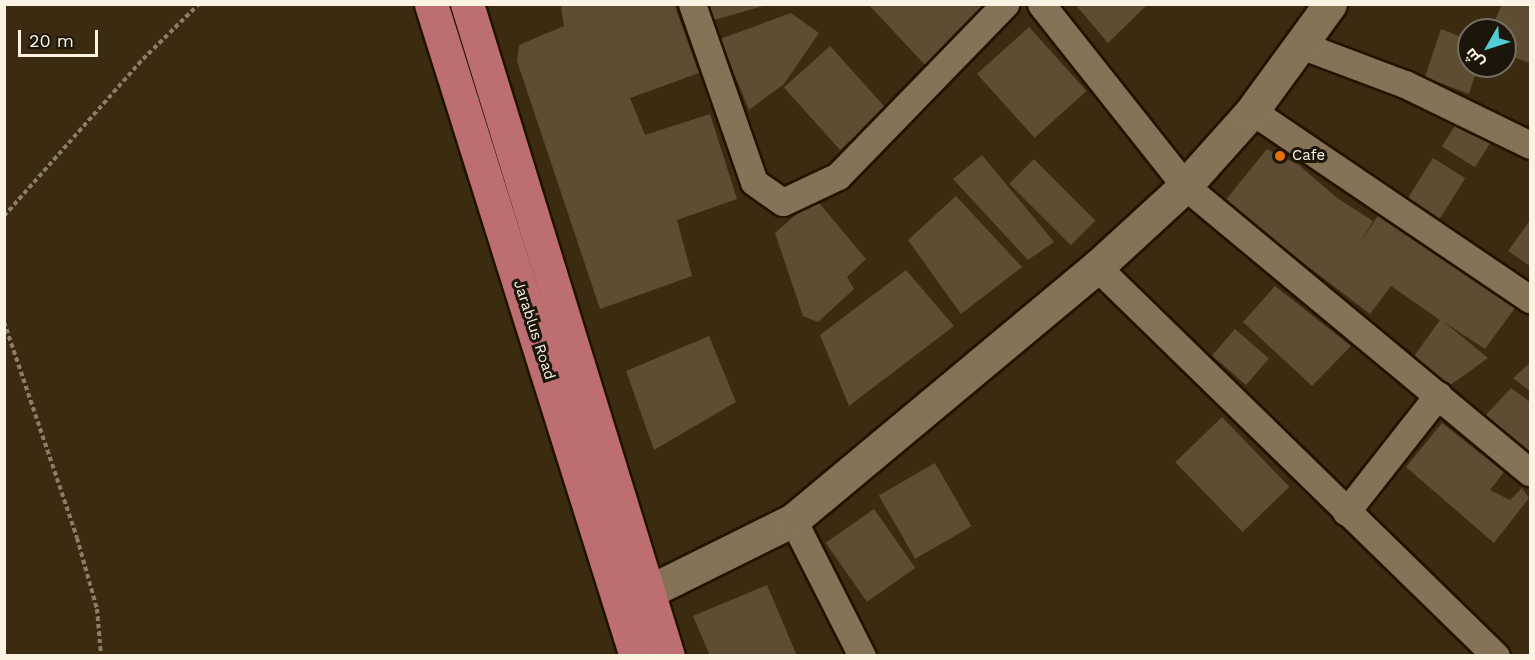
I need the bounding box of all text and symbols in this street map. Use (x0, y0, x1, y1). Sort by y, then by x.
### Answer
scale bar (21, 18, 100, 56)
north arrow (1457, 18, 1517, 78)
text: 20 m (29, 30, 74, 51)
text: ش (1460, 44, 1488, 72)
place label: Cafe (1292, 147, 1325, 165)
marker: Cafe (1273, 149, 1287, 163)
street label: Jarablus Road (509, 278, 559, 382)

